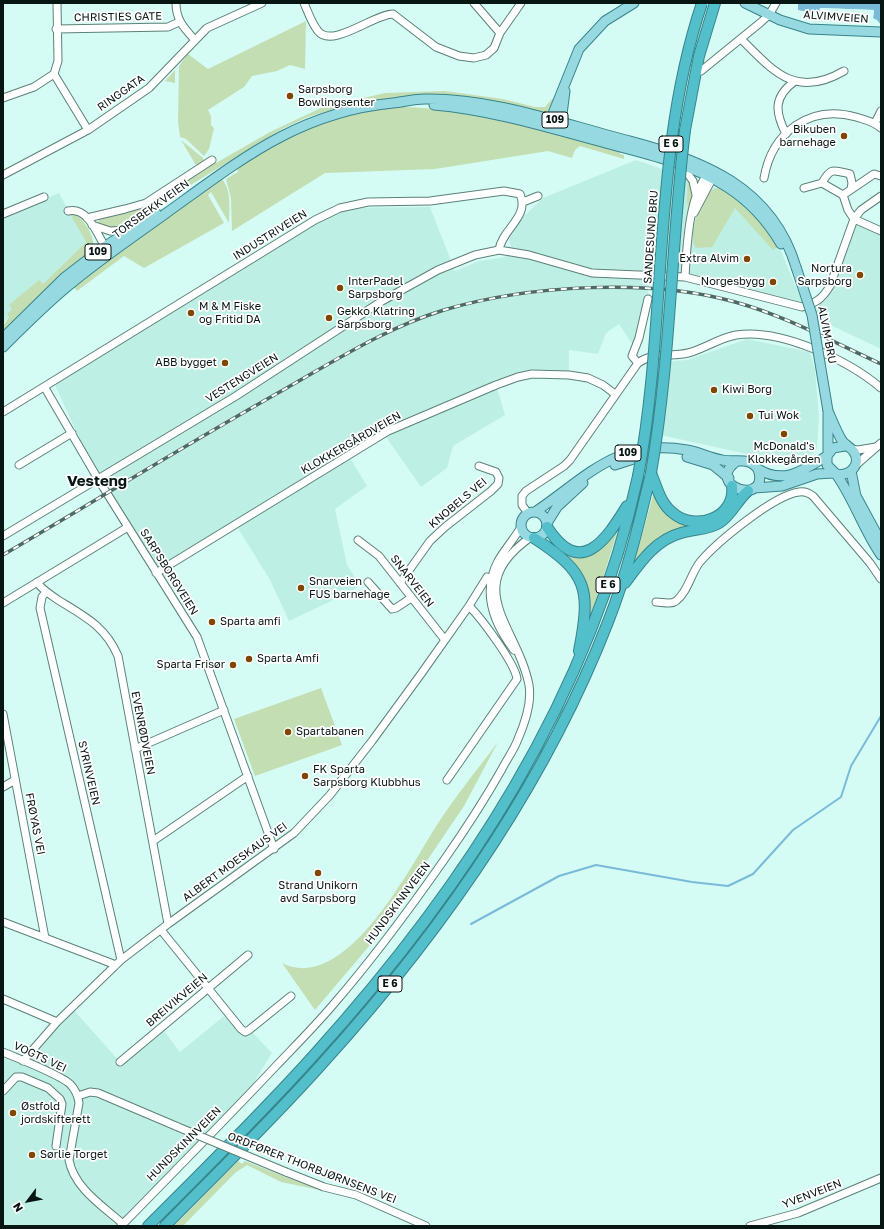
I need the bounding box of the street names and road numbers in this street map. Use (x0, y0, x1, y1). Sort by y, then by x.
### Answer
street label: ALVIMVEIEN (803, 8, 869, 26)
street label: CHRISTIES GATE (74, 10, 162, 24)
street label: RINGGATA (95, 72, 147, 114)
road number: 109 (542, 112, 568, 128)
road number: E 6 (659, 136, 683, 152)
street label: TORSBEKKVEIEN (110, 177, 192, 241)
street label: SANDESUND BRU (641, 190, 661, 284)
street label: INDUSTRIVEIEN (231, 207, 309, 263)
road number: 109 (85, 244, 111, 260)
street label: ALVIM BRU (815, 305, 839, 365)
street label: VESTENGVEIEN (203, 350, 281, 406)
street label: KLOKKERGÅRDVEIEN (299, 409, 403, 477)
road number: 109 (615, 445, 641, 461)
street label: KNOBELS VEI (426, 475, 490, 531)
street label: SARPSBORGVEIEN (137, 526, 201, 618)
street label: SNARVEIEN (388, 552, 436, 610)
road number: E 6 (596, 577, 620, 593)
street label: EVENRØDVEIEN (128, 690, 158, 776)
street label: SYRINVEIEN (75, 739, 103, 807)
street label: FRØYAS VEI (23, 792, 47, 856)
street label: ALBERT MOESKAUS VEI (180, 820, 290, 904)
street label: HUNDSKINNVEIEN (363, 859, 433, 947)
street label: BREIVIKVEIEN (144, 970, 210, 1030)
road number: E 6 (378, 976, 402, 992)
street label: VOGTS VEI (11, 1039, 69, 1075)
street label: HUNDSKINNVEIEN (144, 1104, 224, 1184)
street label: ORDFØRER THORBJØRNSENS VEI (226, 1130, 398, 1206)
street label: YVENVEIEN (781, 1177, 843, 1211)

